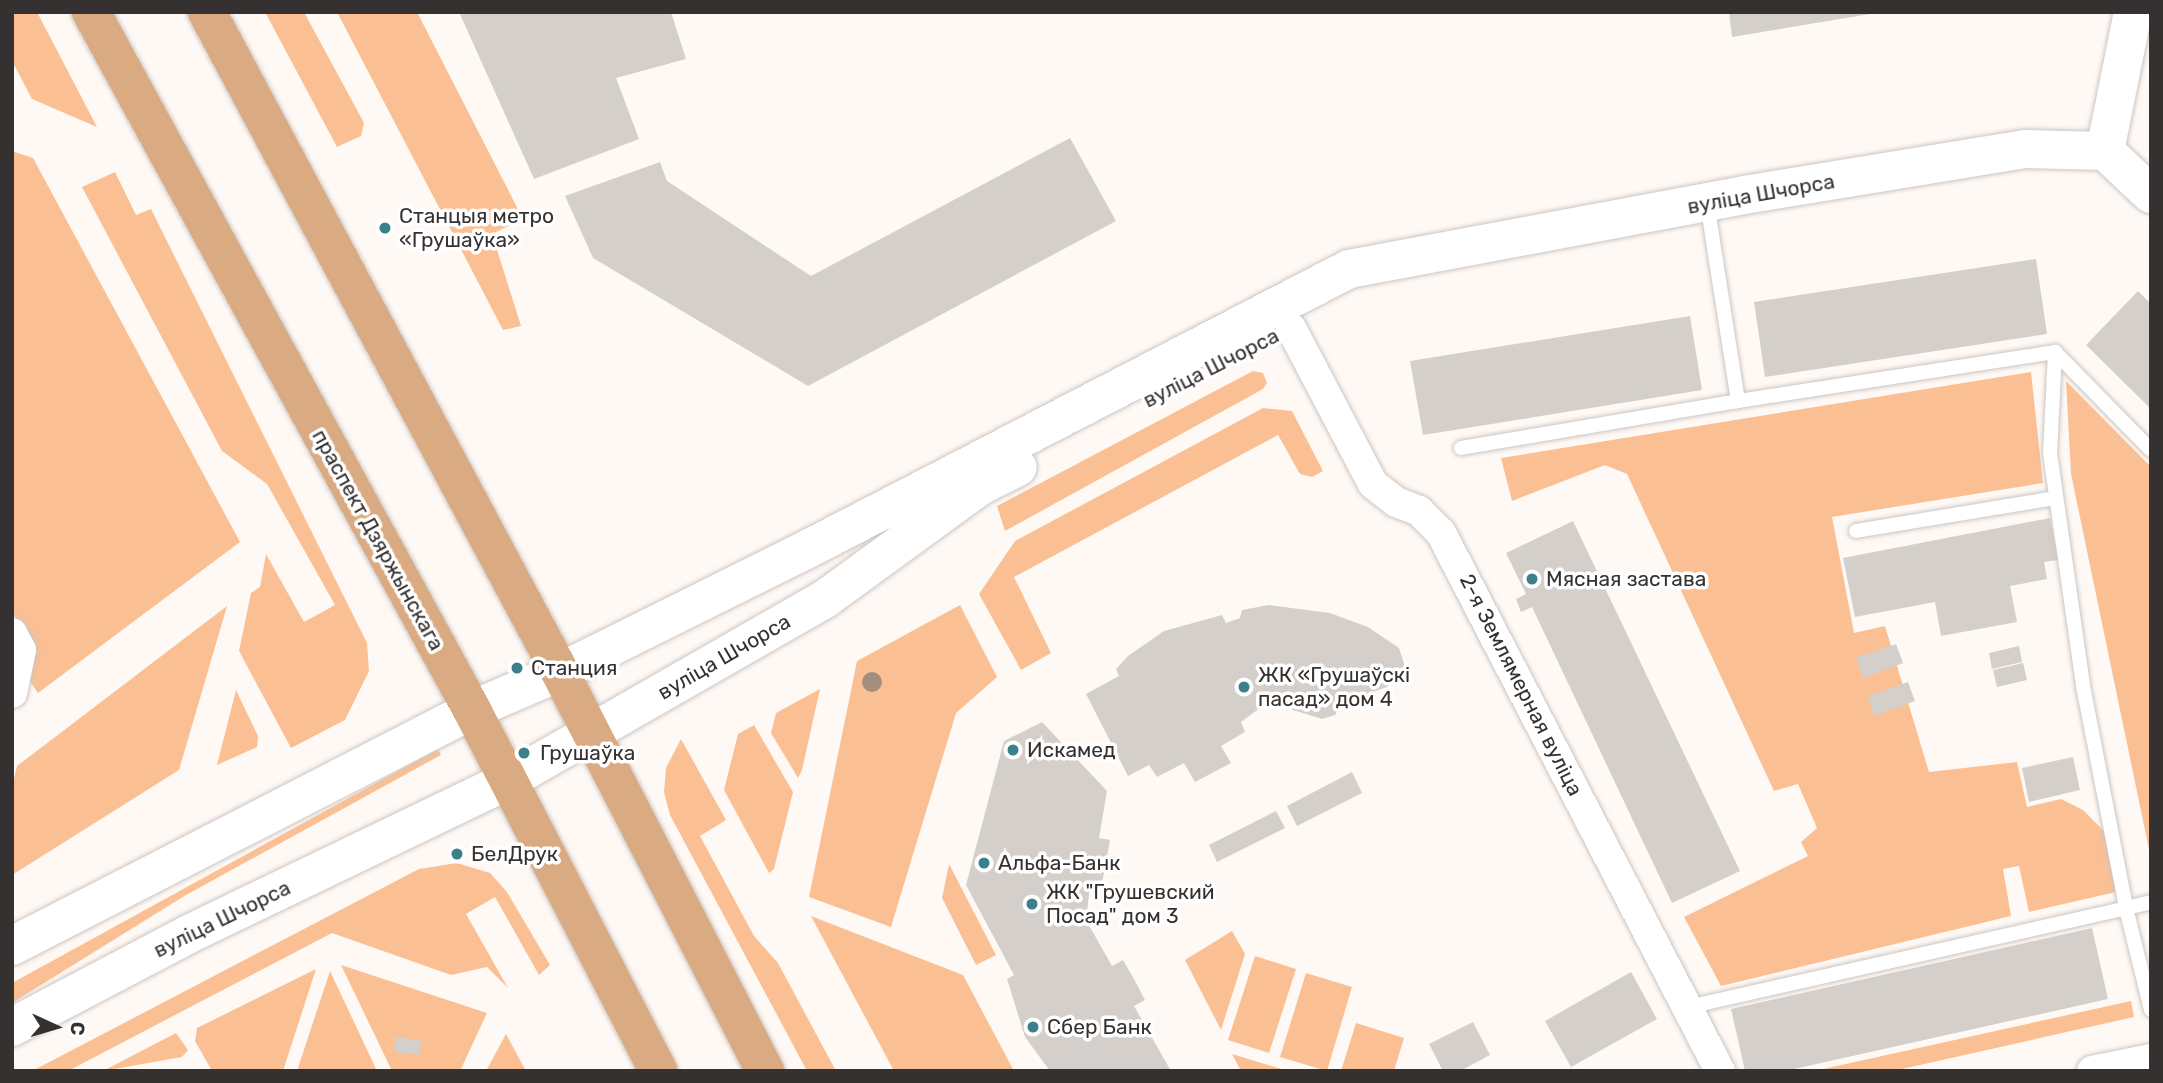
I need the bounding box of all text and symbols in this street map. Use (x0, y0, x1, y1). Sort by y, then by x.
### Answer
street label: вуліца Шчорса (1685, 169, 1837, 219)
place label: Станцыя метро «Грушаўка» (399, 203, 554, 253)
marker: Станцыя метро «Грушаўка» (377, 220, 393, 236)
street label: вуліца Шчорса (1139, 323, 1283, 413)
street label: праспект Дзяржынскага (307, 425, 449, 655)
place label: Мясная застава (1546, 566, 1706, 592)
street label: 2-я Землямерная вуліца (1454, 570, 1588, 800)
marker: Мясная застава (1524, 571, 1540, 587)
street label: вуліца Шчорса (653, 609, 795, 705)
place label: Станция (531, 655, 617, 681)
marker: Станция (509, 660, 525, 676)
place label: ЖК «Грушаўскі пасад» дом 4 (1258, 662, 1410, 712)
marker: ЖК «Грушаўскі пасад» дом 4 (1236, 679, 1252, 695)
place label: Искамед (1027, 737, 1116, 763)
place label: Грушаўка (540, 740, 635, 766)
marker: Искамед (1005, 742, 1021, 758)
marker: Грушаўка (514, 743, 534, 763)
place label: БелДрук (471, 841, 558, 867)
marker: БелДрук (449, 846, 465, 862)
place label: Альфа-Банк (998, 850, 1121, 876)
marker: Альфа-Банк (976, 855, 992, 871)
street label: вуліца Шчорса (149, 875, 295, 963)
place label: ЖК "Грушевский Посад" дом 3 (1046, 879, 1215, 929)
marker: ЖК "Грушевский Посад" дом 3 (1024, 896, 1040, 912)
north arrow (21, 992, 91, 1062)
place label: Сбер Банк (1047, 1014, 1152, 1040)
marker: Сбер Банк (1025, 1019, 1041, 1035)
text: С (66, 1021, 89, 1036)

